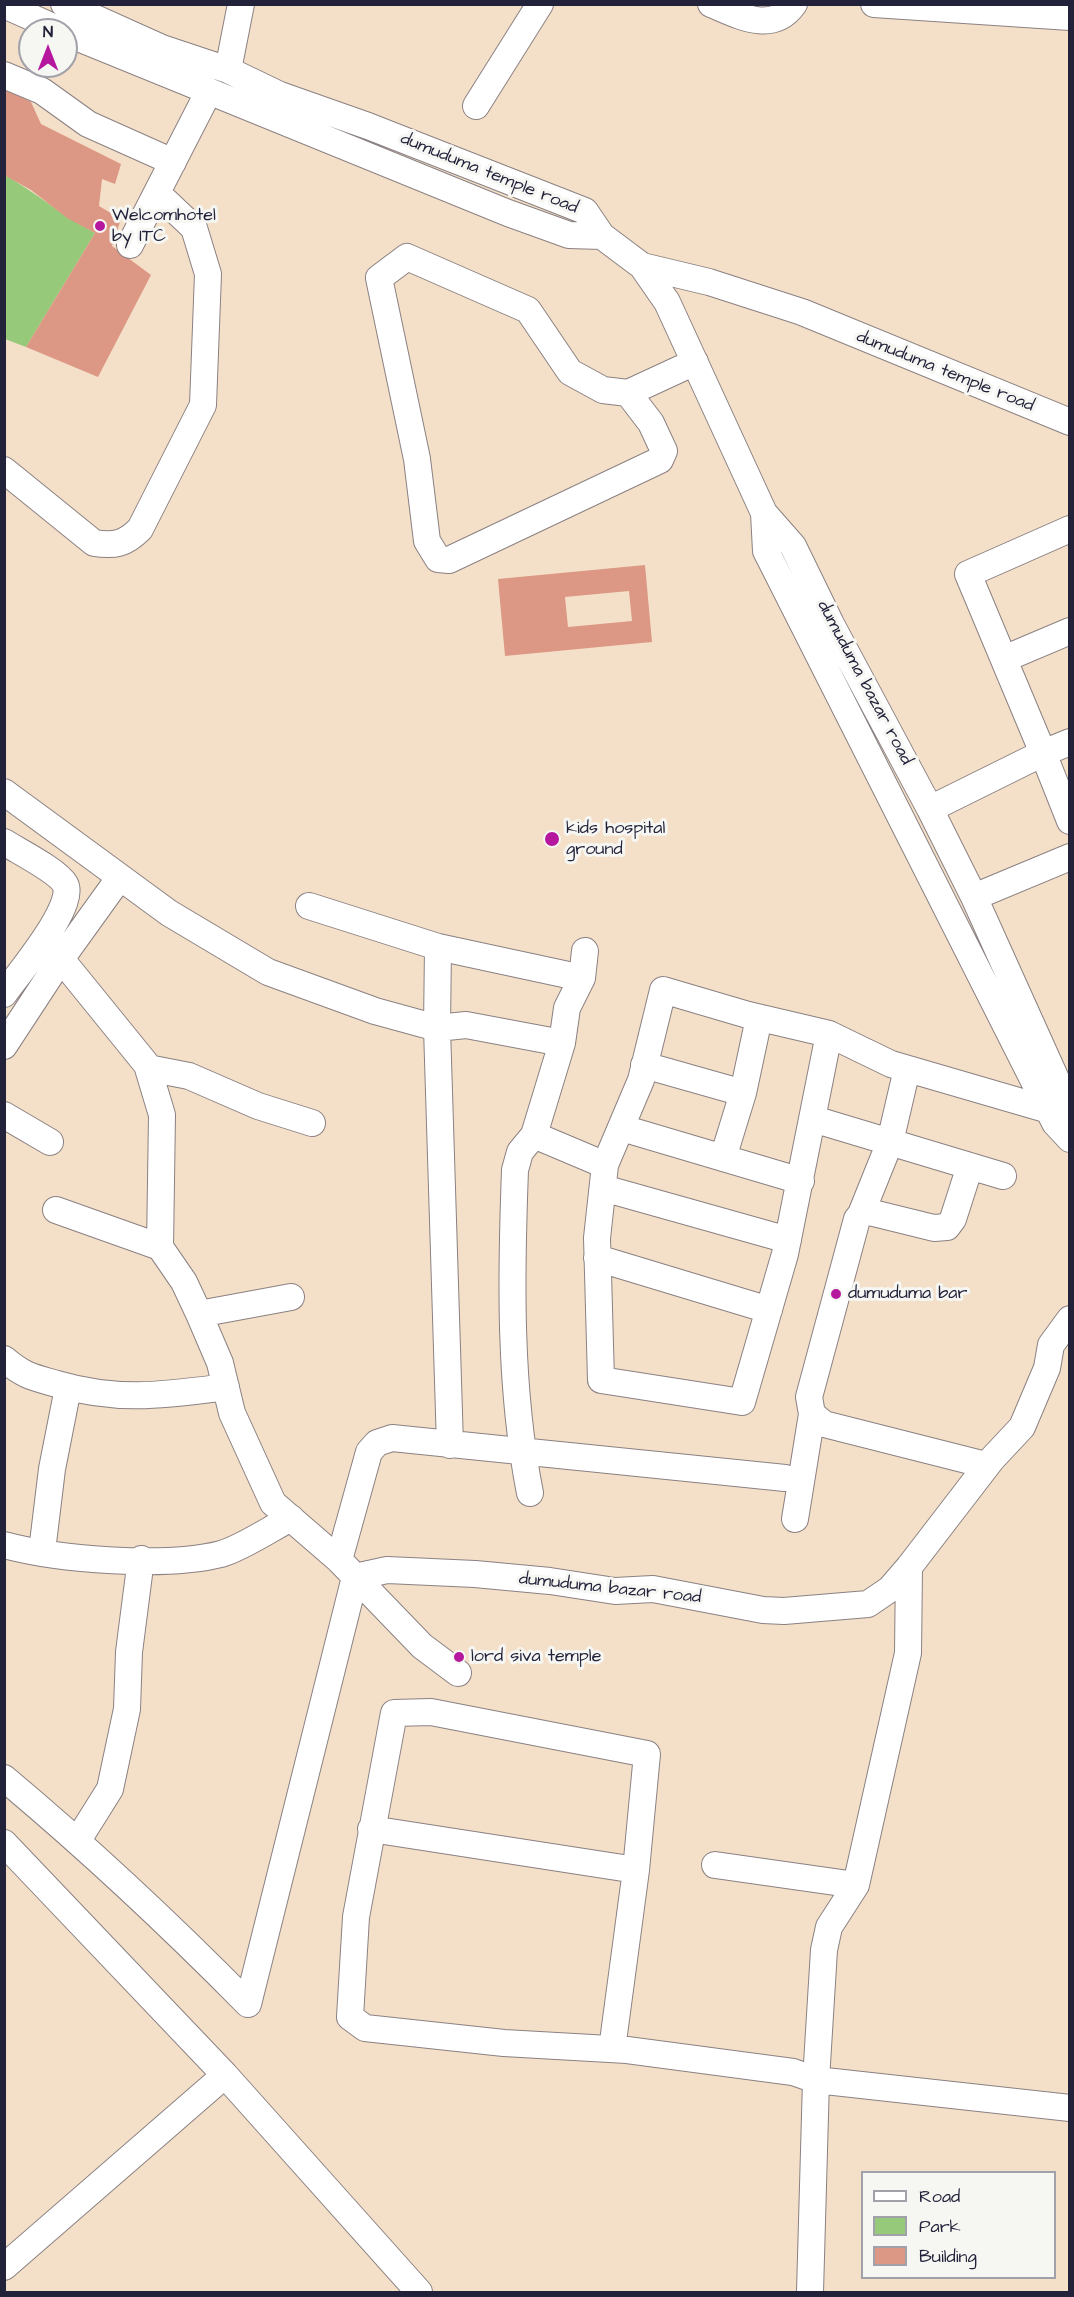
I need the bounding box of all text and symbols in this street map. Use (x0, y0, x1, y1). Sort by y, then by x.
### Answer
north arrow (18, 18, 78, 78)
text: N (43, 21, 53, 43)
street label: dumuduma temple road (397, 128, 581, 220)
place label: Welcomhotel by ITC (112, 205, 216, 248)
marker: Welcomhotel by ITC (93, 219, 107, 233)
street label: dumuduma temple road (853, 326, 1037, 418)
street label: dumuduma bazar road (811, 597, 917, 769)
place label: kids hospital ground (566, 818, 665, 860)
marker: kids hospital ground (543, 830, 561, 848)
place label: dumuduma bar (848, 1283, 967, 1305)
marker: dumuduma bar (829, 1287, 843, 1301)
street label: dumuduma bazar road (518, 1569, 702, 1609)
place label: lord siva temple (471, 1646, 601, 1668)
marker: lord siva temple (452, 1650, 466, 1664)
legend (861, 2171, 1056, 2279)
text: Road (919, 2184, 960, 2209)
text: Park (919, 2214, 961, 2239)
text: Building (919, 2244, 977, 2269)

